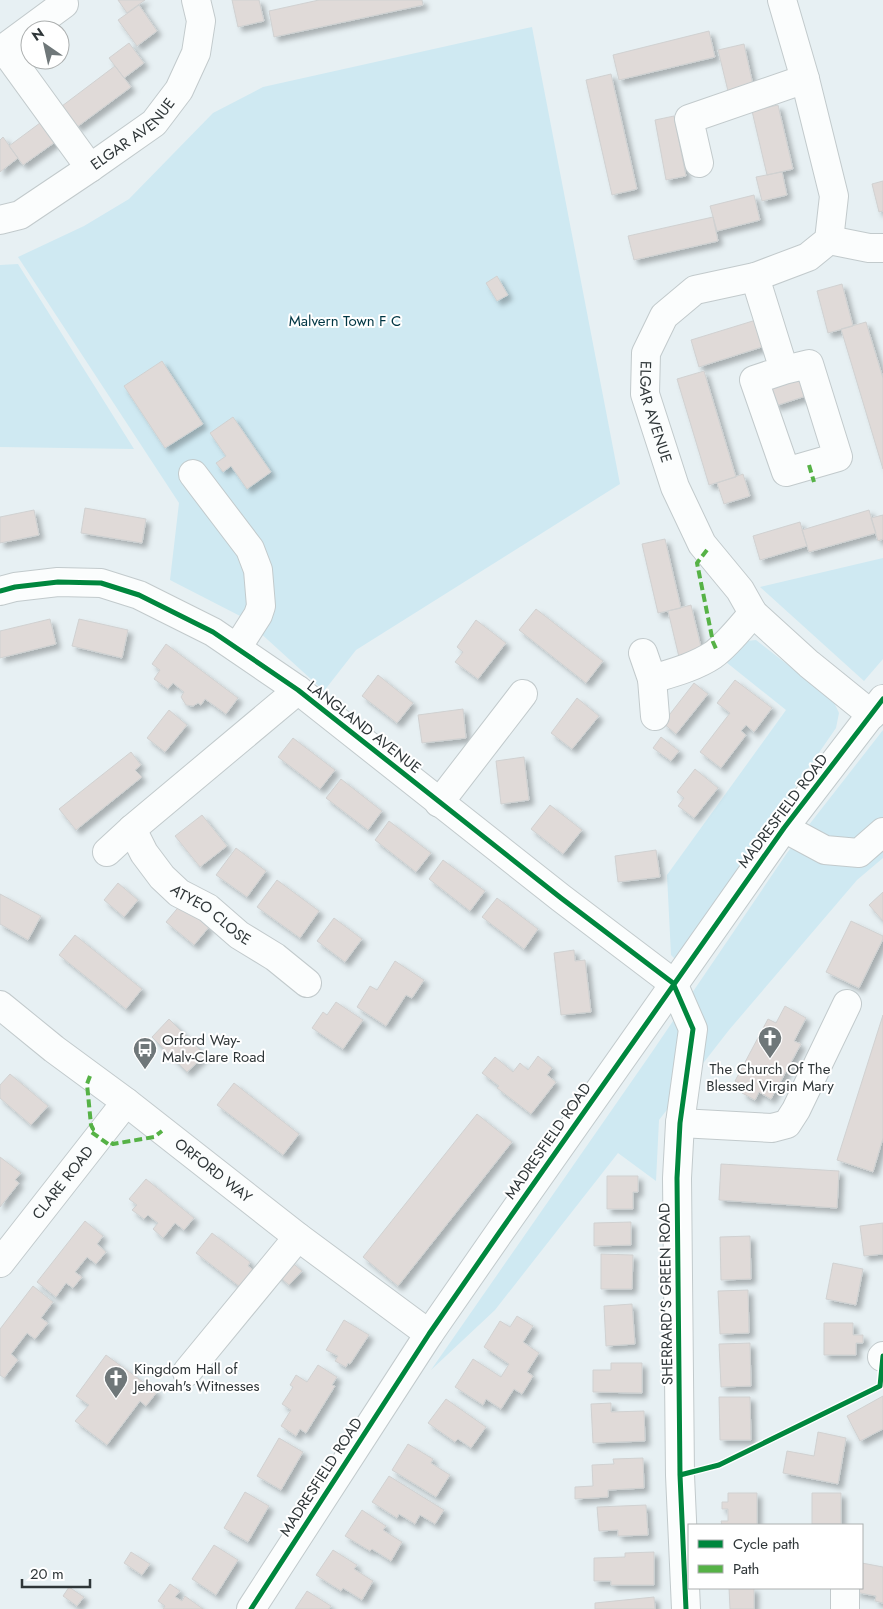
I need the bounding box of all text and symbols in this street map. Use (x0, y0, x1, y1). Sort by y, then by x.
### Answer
north arrow (20, 20, 70, 70)
text: N (28, 23, 48, 46)
street label: ELGAR AVENUE (86, 93, 180, 175)
park label: Malvern Town F C (289, 310, 401, 332)
street label: ELGAR AVENUE (634, 361, 677, 465)
street label: LANGLAND AVENUE (302, 675, 426, 779)
street label: MADRESFIELD ROAD (733, 749, 833, 873)
street label: ATYEO CLOSE (165, 879, 255, 951)
church icon: The Church Of The Blessed Virgin Mary (757, 1025, 783, 1059)
place label: Orford Way- Malv-Clare Road (162, 1029, 265, 1068)
bus stop icon: Orford Way- Malv-Clare Road (132, 1036, 158, 1070)
place label: The Church Of The Blessed Virgin Mary (706, 1058, 834, 1097)
street label: MADRESFIELD ROAD (499, 1078, 597, 1204)
street label: ORFORD WAY (170, 1133, 257, 1208)
street label: CLARE ROAD (27, 1141, 99, 1224)
street label: SHERRARD'S GREEN ROAD (653, 1203, 679, 1385)
place label: Kingdom Hall of Jehovah's Witnesses (132, 1358, 260, 1397)
church icon: Kingdom Hall of Jehovah's Witnesses (103, 1365, 129, 1399)
street label: MADRESFIELD ROAD (274, 1413, 368, 1541)
legend (688, 1524, 863, 1589)
text: Cycle path (733, 1533, 800, 1555)
scale bar (22, 1556, 90, 1588)
text: Path (733, 1558, 759, 1580)
text: 20 m (30, 1563, 64, 1585)

